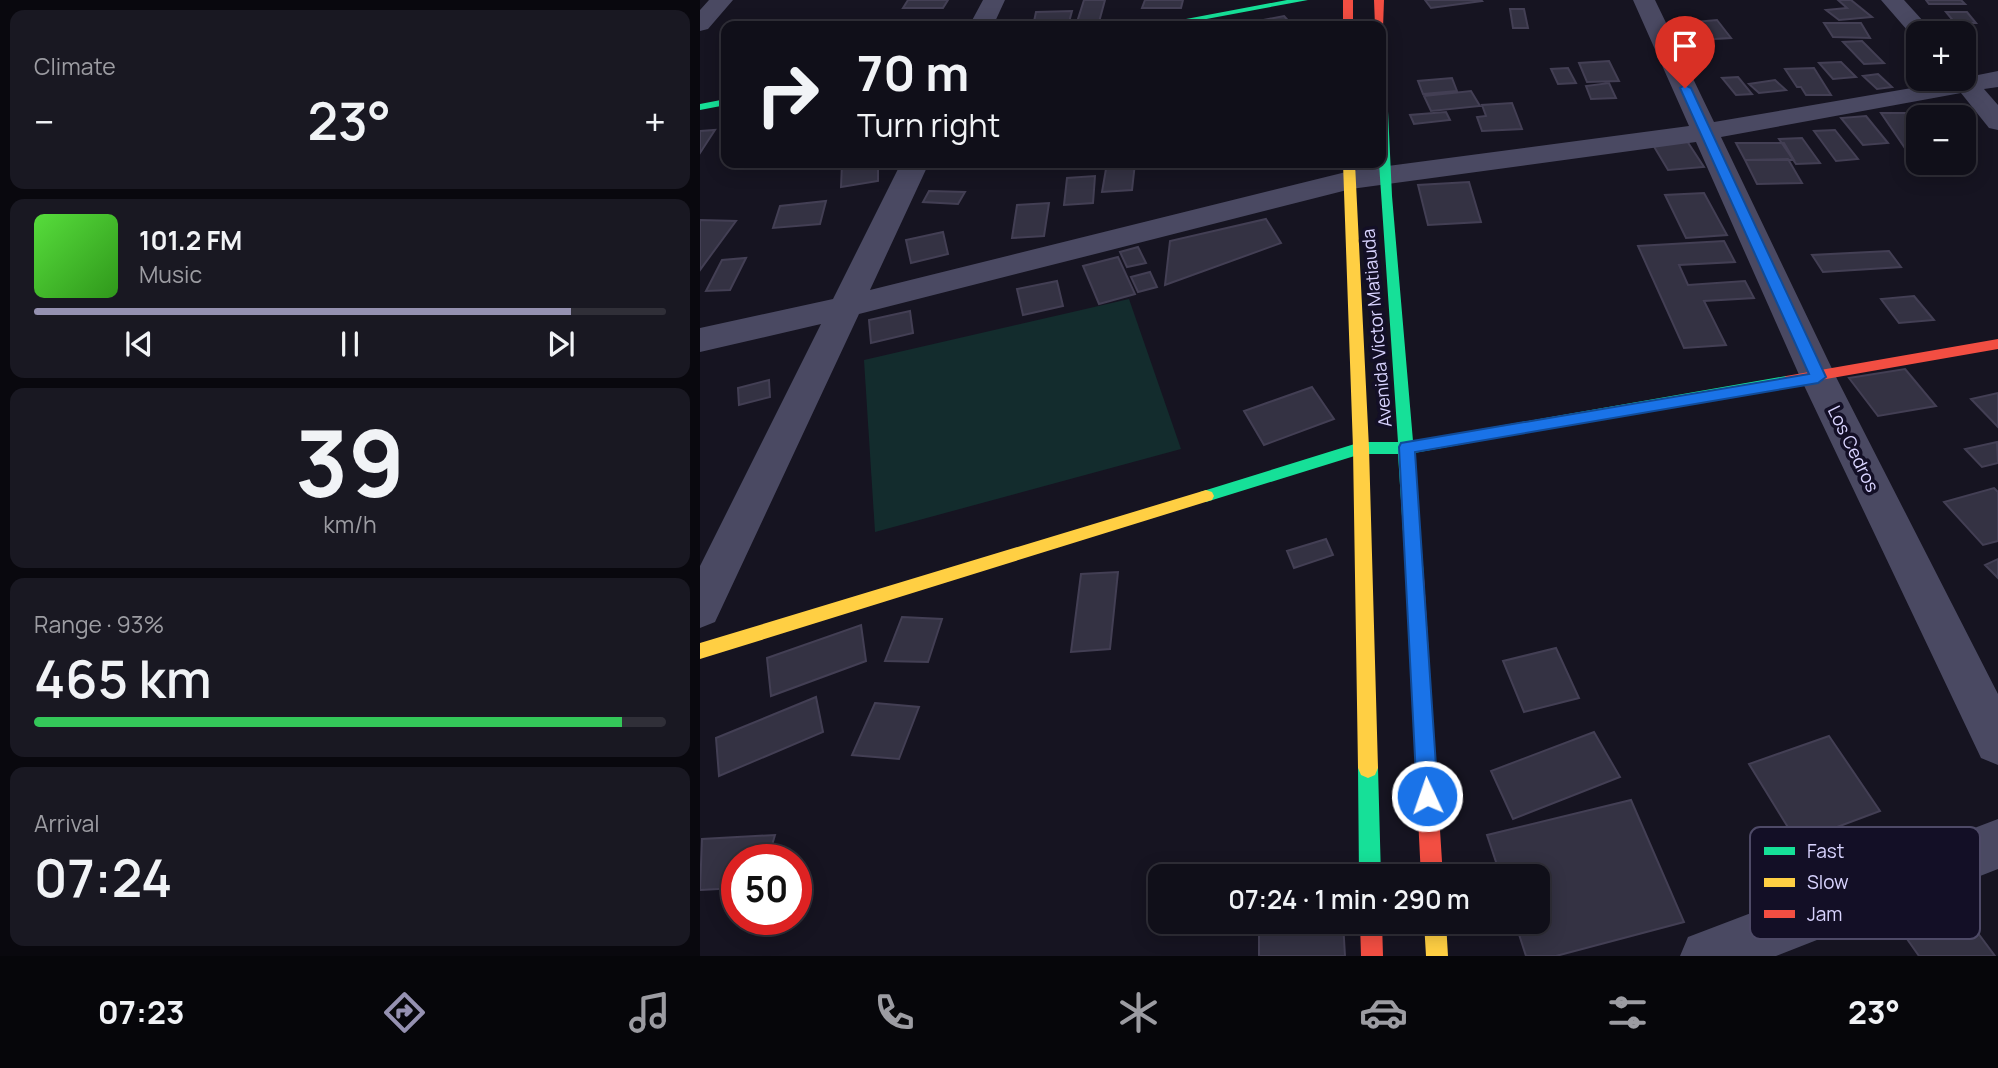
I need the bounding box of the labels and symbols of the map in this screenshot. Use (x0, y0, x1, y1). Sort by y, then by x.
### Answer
pin (1655, 16, 1715, 88)
street label: Avenida Victor Matiauda (1355, 228, 1397, 428)
street label: Los Cedros (1823, 401, 1885, 496)
position arrow (1390, 759, 1464, 833)
legend (1750, 827, 1980, 939)
text: Fast (1807, 838, 1844, 864)
speed limit sign: 50 (721, 844, 812, 935)
text: Slow (1807, 869, 1849, 895)
text: Jam (1807, 901, 1842, 927)

